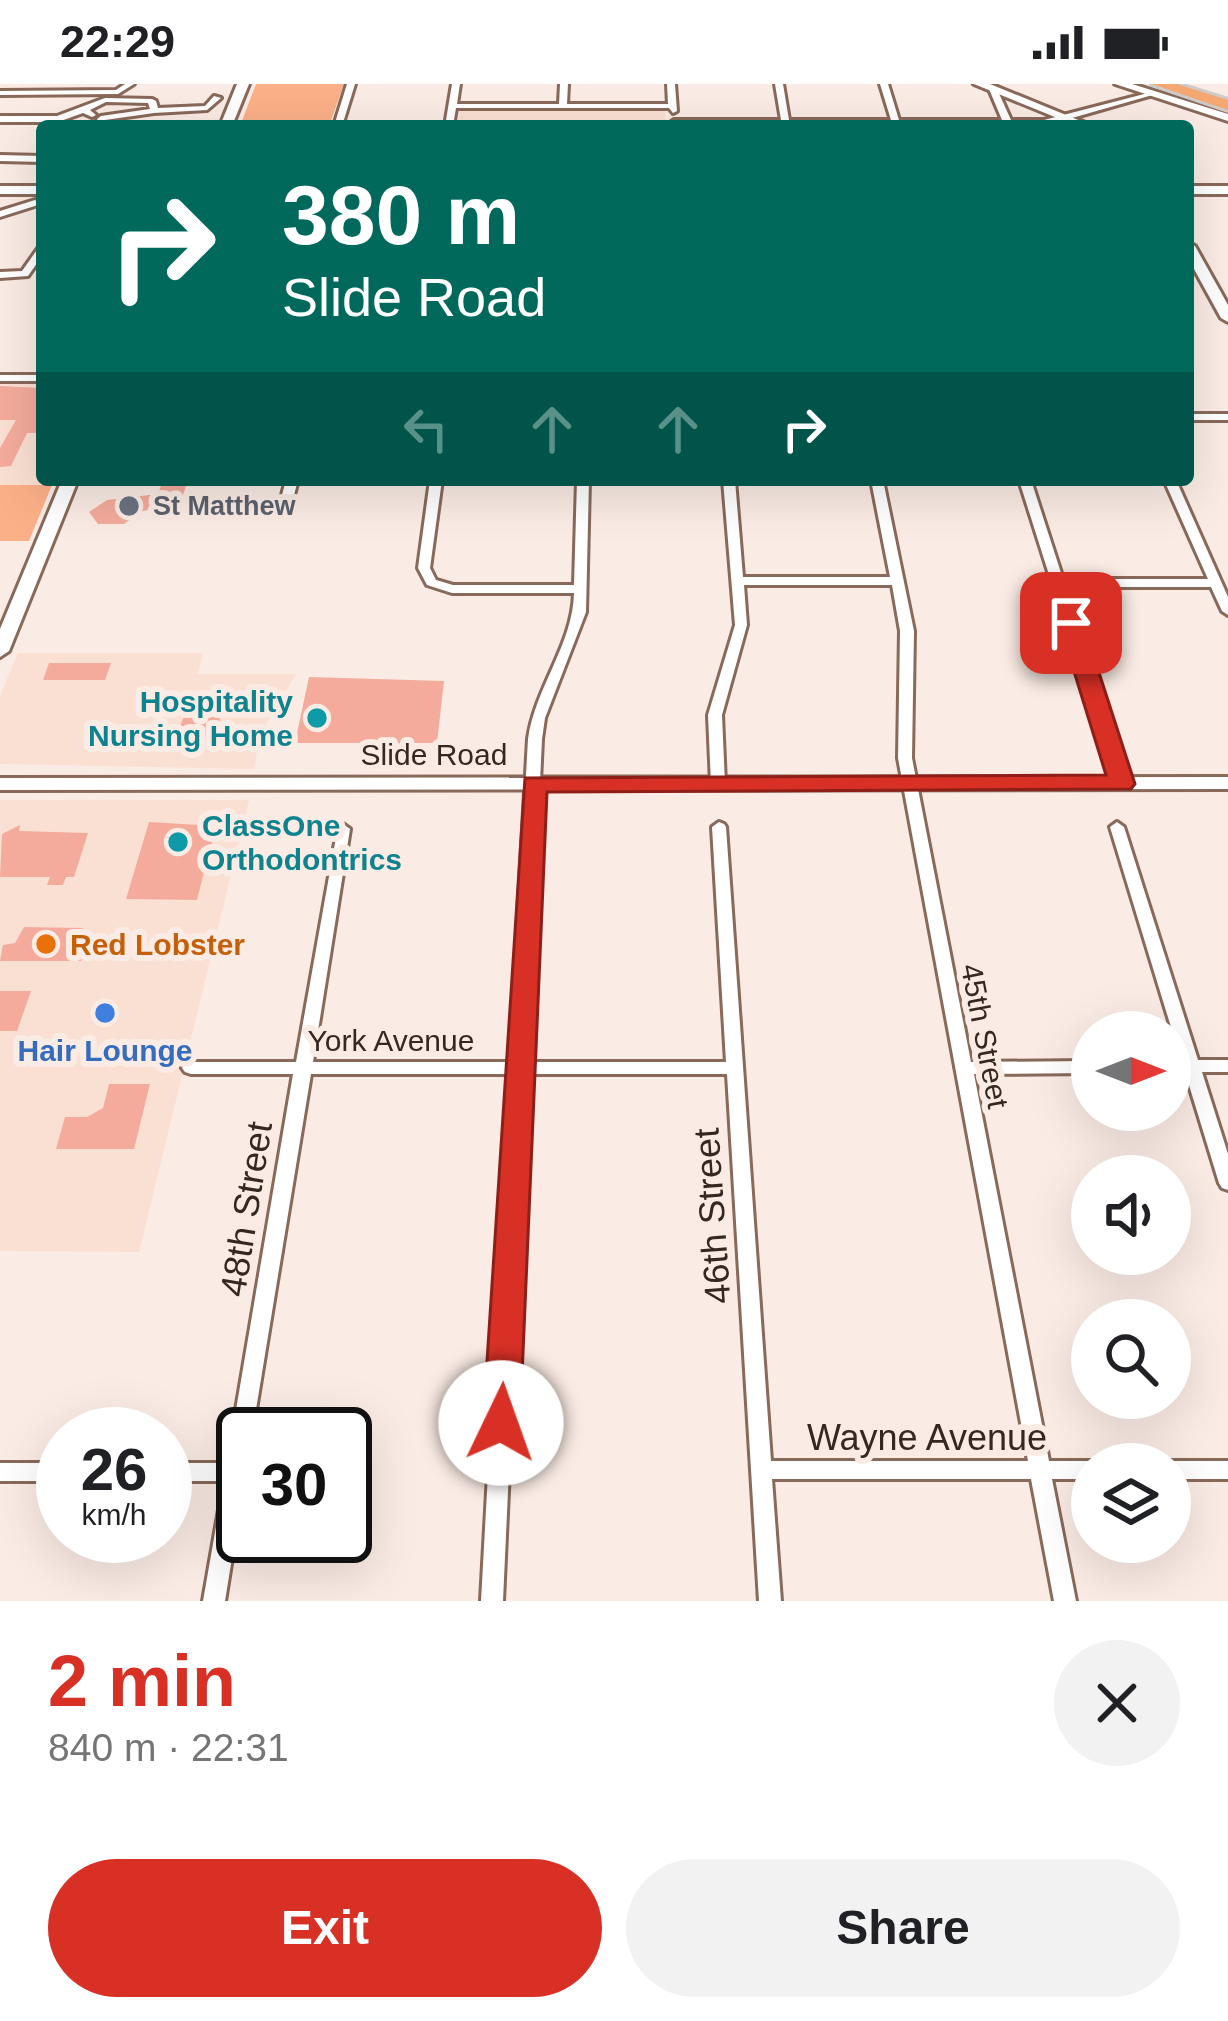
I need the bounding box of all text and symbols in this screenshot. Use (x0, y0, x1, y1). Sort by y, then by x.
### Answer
text: 22:29 (60, 16, 175, 67)
icon: right (84, 168, 240, 324)
text: 380 m (282, 168, 520, 262)
text: Slide Road (282, 267, 546, 327)
icon: left (393, 396, 459, 462)
icon: ahead (519, 396, 585, 462)
icon: ahead (645, 396, 711, 462)
icon: right (771, 396, 837, 462)
place label: St Matthew (153, 491, 297, 521)
marker: St Matthew (116, 493, 142, 519)
pin (1020, 572, 1122, 674)
icon: arrive (1038, 590, 1104, 656)
place label: Hospitality Nursing Home (88, 685, 293, 752)
marker: Hospitality Nursing Home (304, 705, 330, 731)
street label: Slide Road (361, 738, 507, 771)
place label: ClassOne Orthodontrics (202, 809, 402, 876)
marker: ClassOne Orthodontrics (165, 829, 191, 855)
place label: Red Lobster (70, 928, 245, 961)
marker: Red Lobster (33, 931, 59, 957)
street label: 45th Street (955, 961, 1015, 1112)
marker: Hair Lounge (92, 1000, 118, 1026)
north arrow (1071, 1011, 1191, 1131)
map controls (1071, 1011, 1191, 1563)
street label: York Avenue (308, 1024, 474, 1057)
place label: Hair Lounge (17, 1034, 193, 1067)
street label: 48th Street (212, 1119, 280, 1299)
street label: 46th Street (685, 1127, 739, 1305)
button: sound (1071, 1155, 1191, 1275)
button: search (1071, 1299, 1191, 1419)
position arrow (438, 1360, 564, 1486)
speed limit sign: 30 (216, 1407, 372, 1563)
street label: Wayne Avenue (807, 1417, 1047, 1458)
text: 26 (81, 1436, 147, 1503)
button: layers (1071, 1443, 1191, 1563)
text: km/h (81, 1498, 147, 1531)
button: close (1054, 1640, 1180, 1766)
text: 2 min (48, 1641, 236, 1721)
text: 840 m · 22:31 (48, 1726, 289, 1769)
button: Exit (48, 1859, 602, 1997)
button: Share (626, 1859, 1180, 1997)

